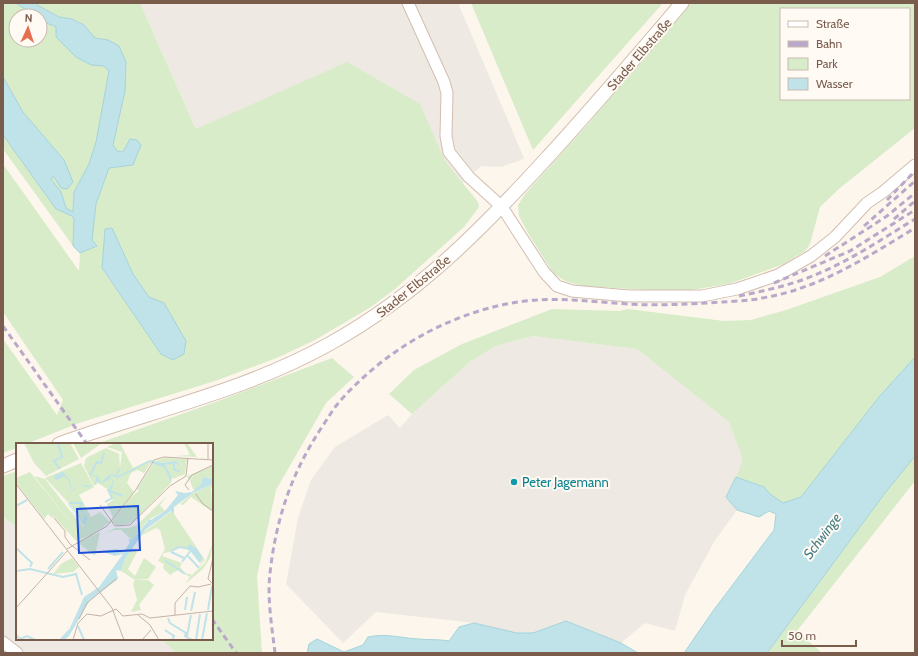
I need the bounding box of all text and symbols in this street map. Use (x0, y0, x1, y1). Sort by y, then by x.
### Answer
north arrow (8, 8, 48, 48)
legend (780, 8, 910, 100)
text: N (24, 11, 33, 25)
street label: Stader Elbstraße (603, 14, 675, 93)
text: Straße (816, 16, 849, 31)
text: Bahn (816, 36, 842, 51)
text: Park (816, 56, 838, 71)
text: Wasser (816, 76, 853, 91)
street label: Stader Elbstraße (373, 251, 453, 321)
inset map (16, 443, 213, 640)
place label: Peter Jagemann (522, 474, 609, 490)
marker: Peter Jagemann (509, 477, 519, 487)
water label: Schwinge (799, 509, 845, 562)
scale bar (782, 622, 856, 648)
text: 50 m (788, 628, 816, 643)

